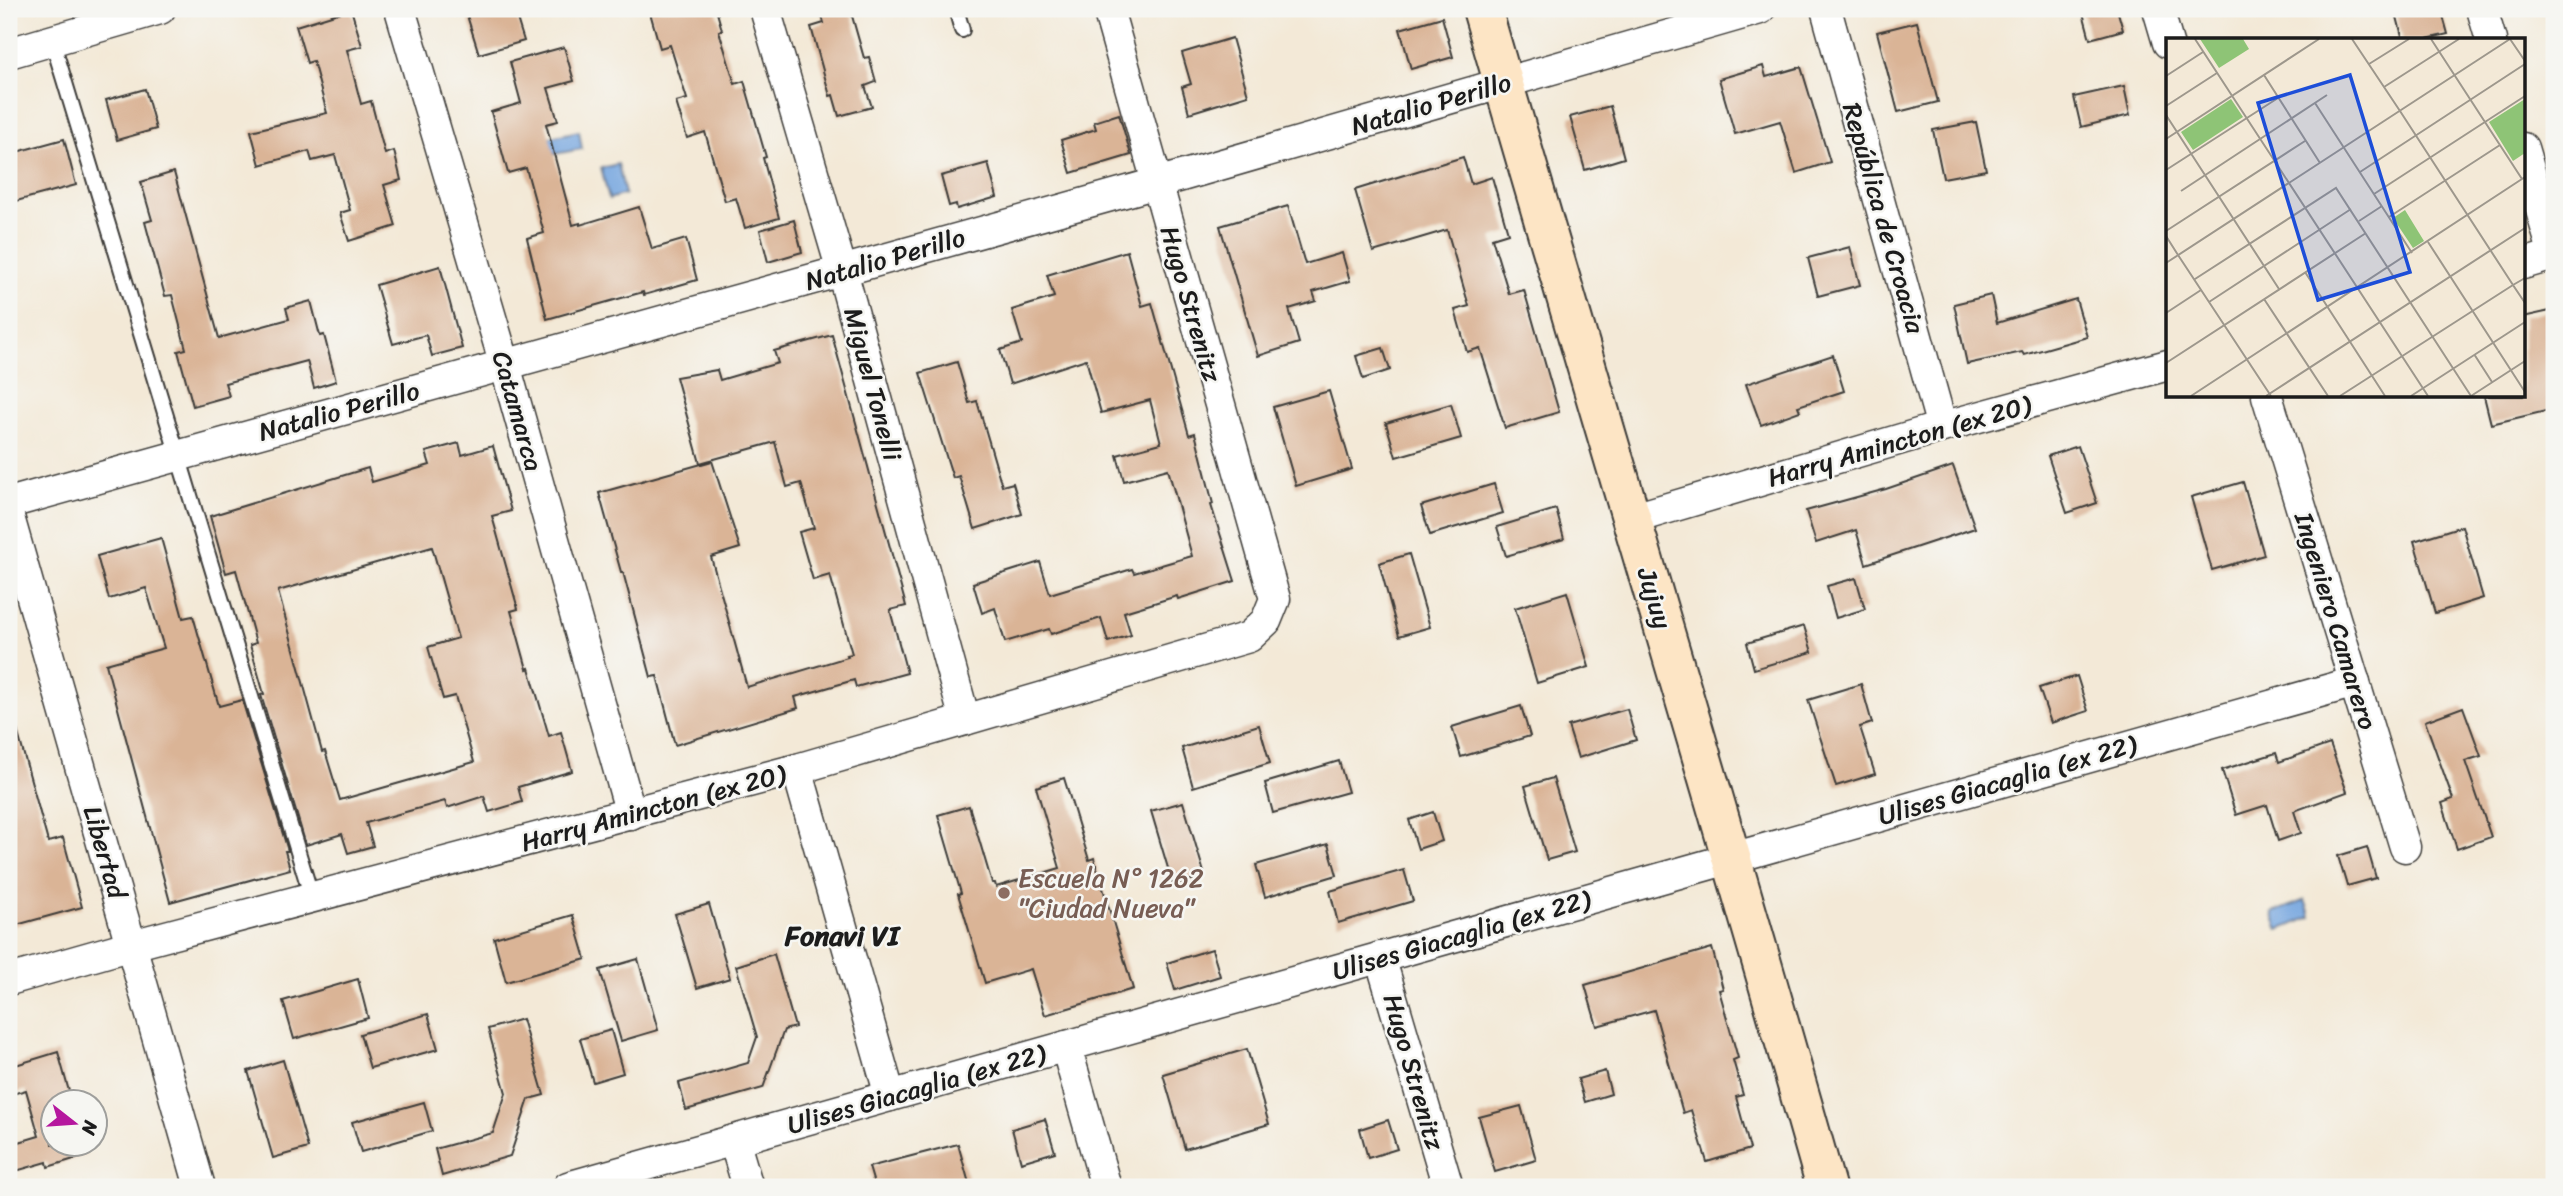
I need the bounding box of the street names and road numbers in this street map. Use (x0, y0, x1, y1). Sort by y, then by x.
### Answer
street label: Natalio Perillo (1345, 59, 1517, 149)
street label: República de Croacia (1829, 97, 1939, 340)
street label: Natalio Perillo (799, 214, 971, 304)
street label: Hugo Strenitz (1147, 220, 1236, 388)
street label: Miguel Tonelli (830, 302, 916, 467)
street label: Catamarca (479, 345, 557, 477)
street label: Natalio Perillo (253, 367, 425, 455)
street label: Harry Amincton (ex 20) (1762, 381, 2038, 501)
street label: Ingeniero Camarero (2281, 506, 2391, 736)
street label: Jujuy (1624, 561, 1686, 635)
street label: Ulises Giacaglia (ex 22) (1873, 721, 2143, 839)
street label: Harry Amincton (ex 20) (516, 750, 792, 865)
street label: Libertad (70, 800, 141, 906)
street label: Ulises Giacaglia (ex 22) (1327, 876, 1597, 994)
street label: Hugo Strenitz (1370, 988, 1459, 1156)
street label: Ulises Giacaglia (ex 22) (782, 1030, 1052, 1148)

